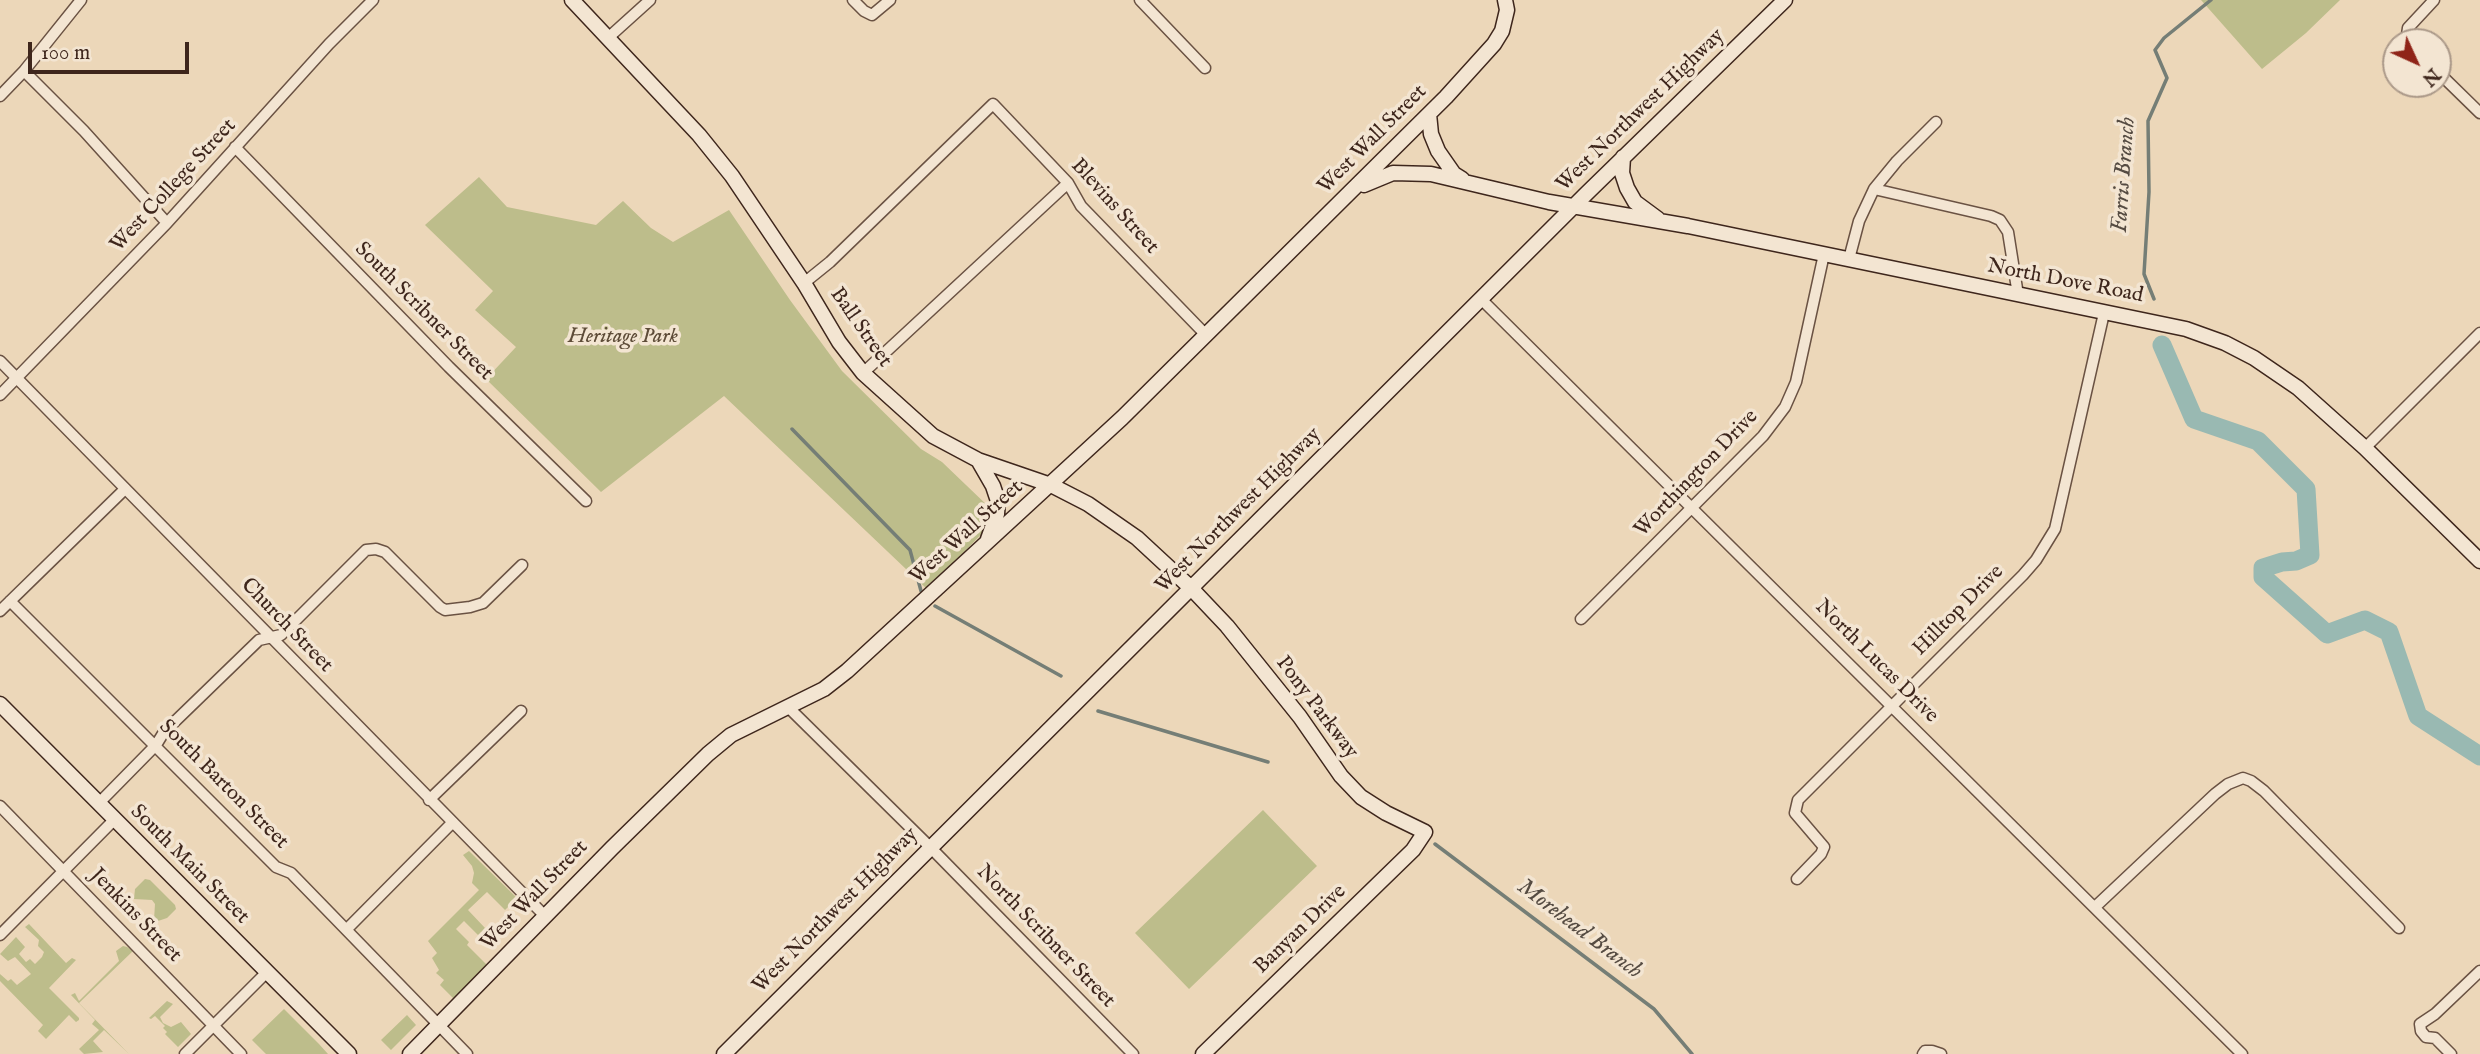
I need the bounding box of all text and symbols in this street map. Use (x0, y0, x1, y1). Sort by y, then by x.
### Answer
street label: West Northwest Highway (1552, 24, 1730, 198)
scale bar (32, 28, 192, 72)
north arrow (2382, 28, 2452, 98)
text: 100 m (41, 40, 90, 67)
text: N (2416, 62, 2445, 91)
street label: West Wall Street (1313, 80, 1433, 200)
street label: West College Street (106, 114, 242, 258)
water label: Farris Branch (2107, 116, 2143, 234)
street label: Blevins Street (1065, 154, 1163, 260)
street label: South Scribner Street (349, 238, 497, 386)
street label: North Dove Road (1985, 255, 2145, 309)
street label: Ball Street (824, 283, 896, 373)
park label: Heritage Park (568, 325, 678, 351)
street label: Worthington Drive (1630, 405, 1764, 543)
street label: West Northwest Highway (1151, 423, 1327, 599)
street label: West Wall Street (905, 476, 1029, 590)
street label: Hilltop Drive (1908, 560, 2010, 662)
street label: Church Street (235, 574, 337, 678)
street label: North Lucas Drive (1809, 595, 1943, 729)
street label: Pony Parkway (1269, 652, 1363, 764)
street label: South Barton Street (153, 715, 293, 855)
street label: South Main Street (124, 800, 254, 930)
street label: West Northwest Highway (748, 823, 924, 999)
street label: West Wall Street (476, 836, 594, 956)
street label: North Scribner Street (970, 860, 1120, 1014)
street label: Jenkins Street (84, 864, 186, 968)
water label: Morehead Branch (1511, 874, 1647, 986)
street label: Banyan Drive (1250, 880, 1352, 980)

